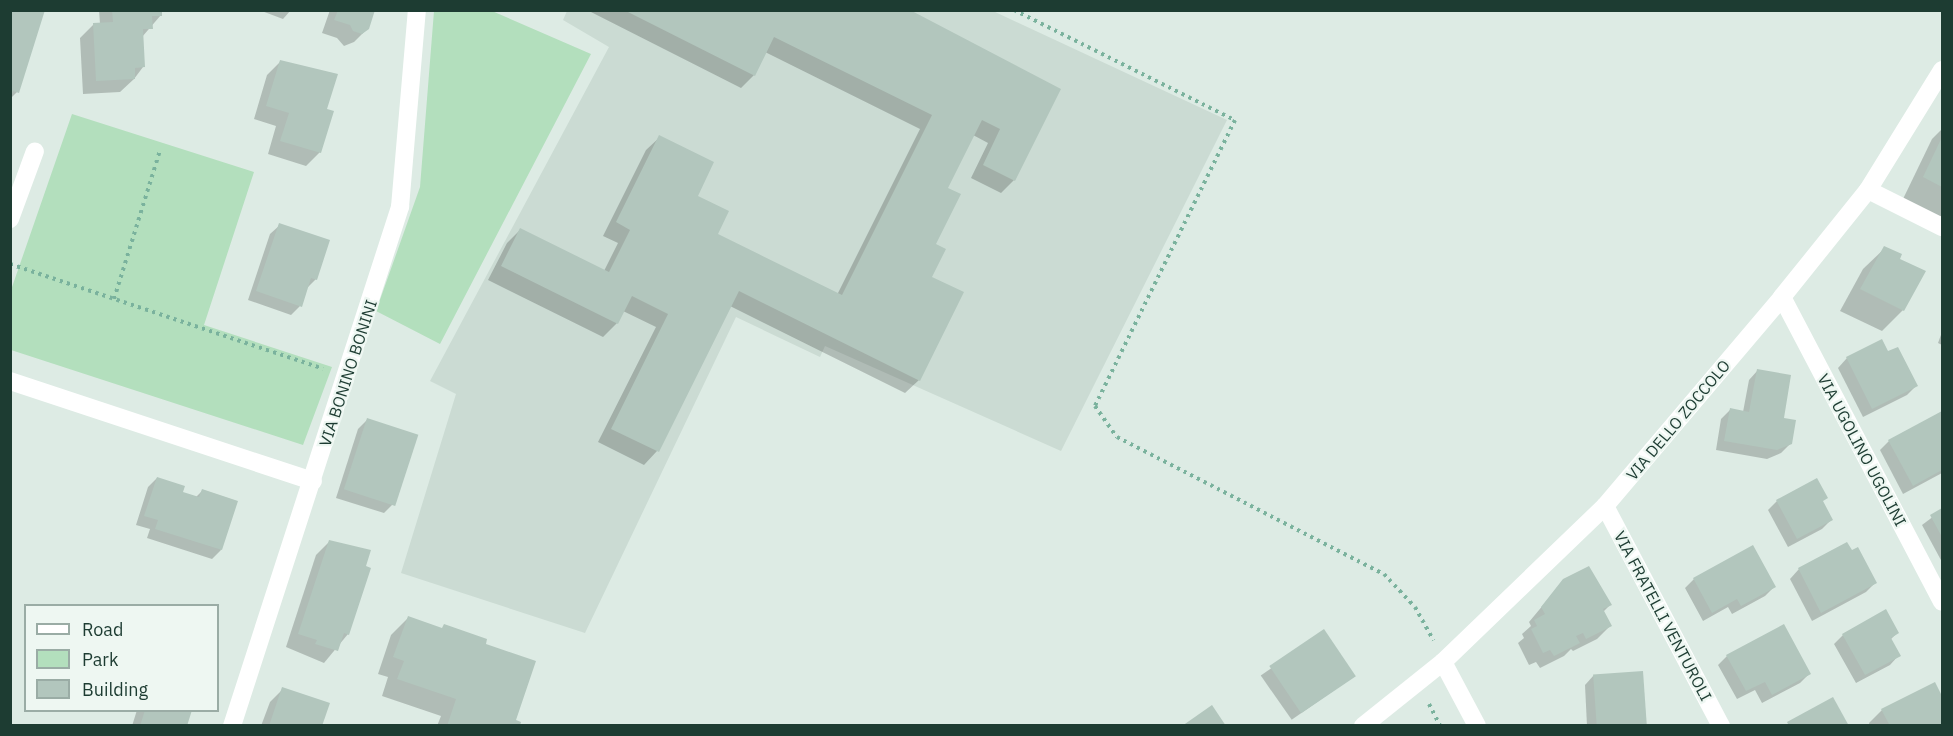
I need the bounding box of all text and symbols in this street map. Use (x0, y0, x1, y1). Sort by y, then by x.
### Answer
street label: VIA BONINO BONINI (315, 297, 381, 449)
street label: VIA DELLO ZOCCOLO (1622, 356, 1734, 484)
street label: VIA UGOLINO UGOLINI (1814, 371, 1910, 529)
street label: VIA FRATELLI VENTUROLI (1610, 528, 1716, 704)
legend (24, 604, 219, 712)
text: Road (82, 618, 123, 641)
text: Park (82, 648, 118, 671)
text: Building (82, 678, 148, 701)

